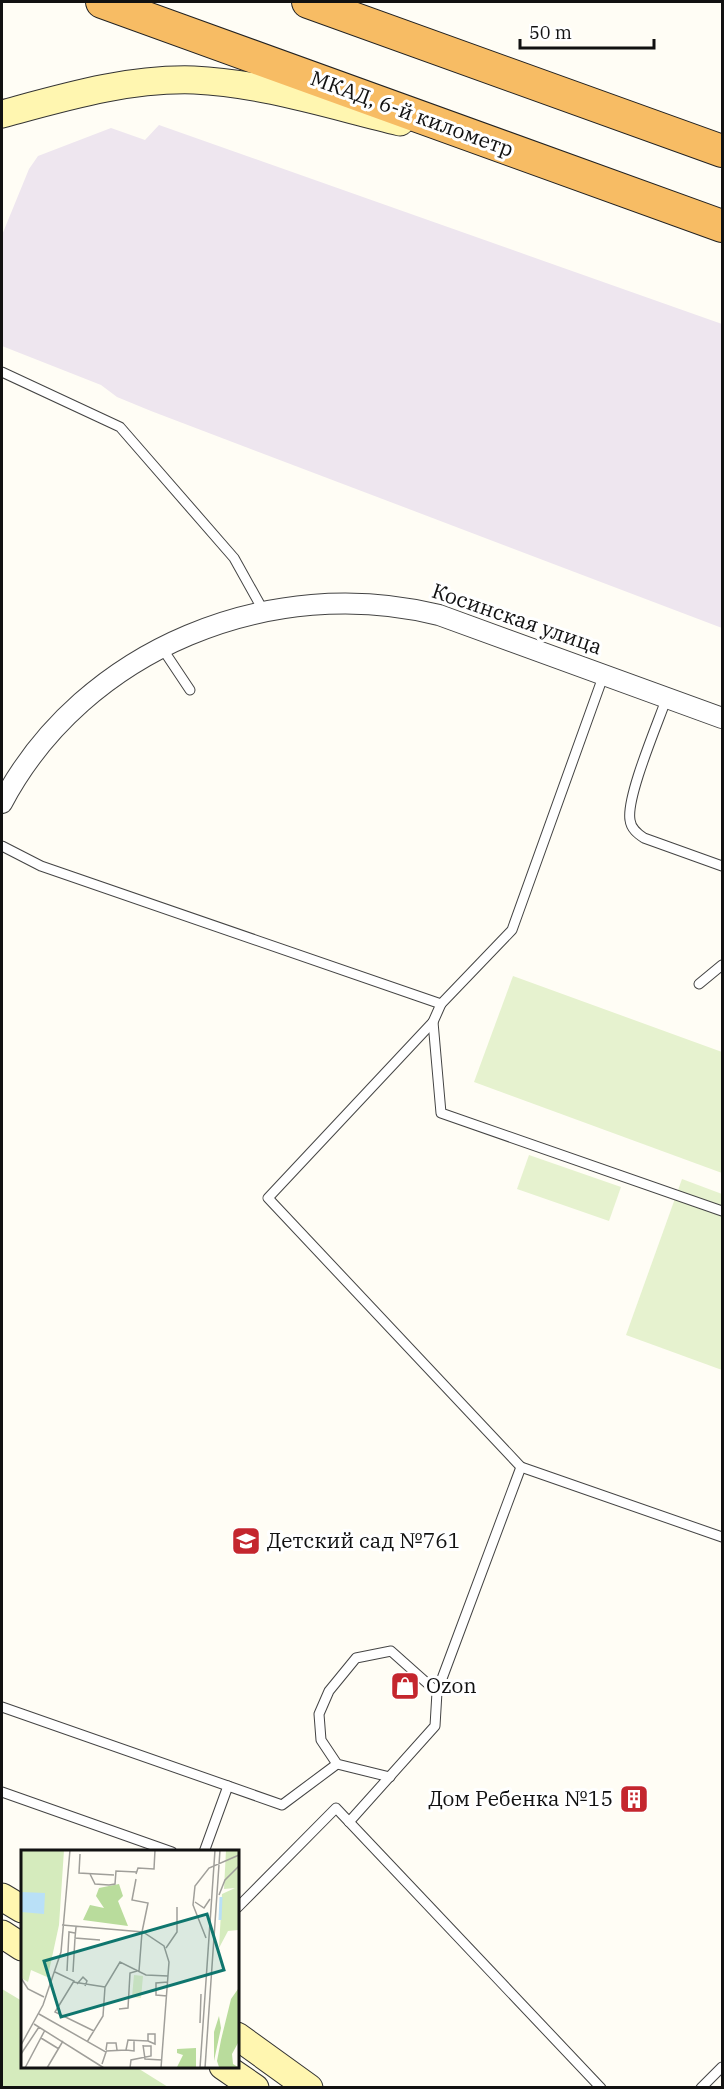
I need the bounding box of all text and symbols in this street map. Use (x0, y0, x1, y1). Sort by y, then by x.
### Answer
scale bar (520, 12, 654, 50)
text: 50 m (529, 21, 572, 44)
street label: МКАД, 6-й километр (307, 63, 518, 163)
street label: Косинская улица (429, 576, 606, 660)
school or university icon: Детский сад №761 (230, 1525, 262, 1557)
place label: Детский сад №761 (267, 1526, 460, 1554)
shop icon: Ozon (389, 1670, 421, 1702)
place label: Ozon (426, 1671, 477, 1699)
building icon: Дом Ребенка №15 (618, 1783, 650, 1815)
place label: Дом Ребенка №15 (428, 1784, 613, 1812)
inset map (21, 1850, 238, 2068)

